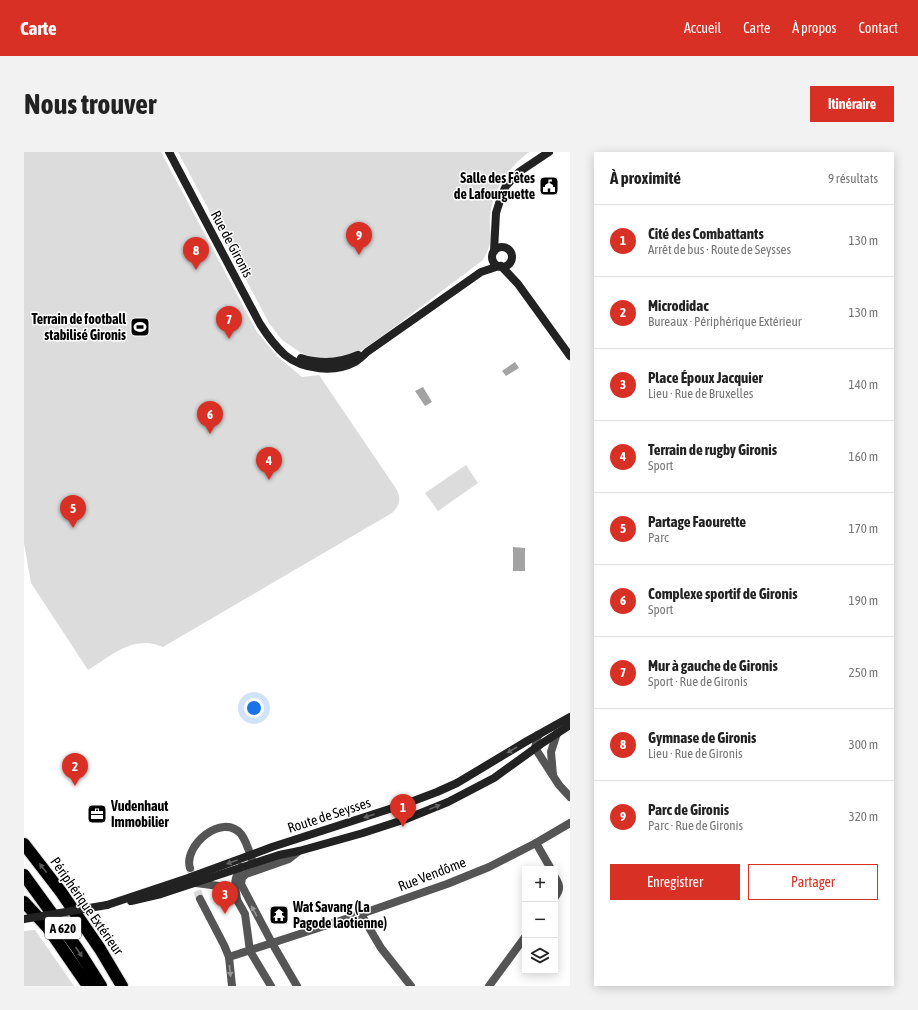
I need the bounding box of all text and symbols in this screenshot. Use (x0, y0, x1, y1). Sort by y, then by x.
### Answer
text: Carte (20, 17, 57, 39)
text: Accueil (684, 20, 721, 36)
text: Carte (743, 20, 770, 36)
text: À propos (792, 20, 837, 36)
text: Contact (859, 20, 898, 36)
button: Itinéraire (810, 86, 894, 122)
text: Nous trouver (24, 88, 156, 120)
text: À proximité (610, 168, 681, 188)
place label: Salle des Fêtes de Lafourguette (454, 170, 535, 202)
text: 9 résultats (828, 171, 878, 186)
public building icon: Salle des Fêtes de Lafourguette (538, 175, 560, 197)
street label: Rue de Gironis (208, 208, 256, 280)
pin: 9 (346, 222, 372, 255)
text: Cité des Combattants (648, 225, 764, 242)
text: 1 (620, 233, 626, 248)
text: 130 m (849, 233, 878, 248)
pin: 8 (183, 237, 209, 270)
text: Arrêt de bus · Route de Seysses (648, 242, 791, 257)
text: Microdidac (648, 297, 709, 314)
text: 2 (620, 305, 626, 320)
text: 130 m (849, 305, 878, 320)
pin: 7 (216, 306, 242, 339)
place label: Terrain de football stabilisé Gironis (31, 311, 126, 343)
text: Bureaux · Périphérique Extérieur (648, 314, 802, 329)
sports icon: Terrain de football stabilisé Gironis (129, 316, 151, 338)
text: Place Époux Jacquier (648, 369, 763, 386)
text: 3 (620, 377, 626, 392)
text: 140 m (849, 377, 878, 392)
text: Lieu · Rue de Bruxelles (648, 386, 753, 401)
pin: 6 (197, 401, 223, 434)
text: Terrain de rugby Gironis (648, 441, 777, 458)
pin: 4 (256, 447, 282, 480)
text: 4 (620, 449, 626, 464)
text: 160 m (849, 449, 878, 464)
text: Sport (648, 458, 673, 473)
pin: 5 (60, 495, 86, 528)
text: Partage Faourette (648, 513, 746, 530)
text: 5 (620, 521, 626, 536)
text: 170 m (849, 521, 878, 536)
text: Parc (648, 530, 669, 545)
text: Complexe sportif de Gironis (648, 585, 798, 602)
text: 6 (620, 593, 626, 608)
text: 190 m (849, 593, 878, 608)
text: Sport (648, 602, 673, 617)
text: Mur à gauche de Gironis (648, 657, 778, 674)
text: 7 (620, 665, 626, 680)
text: 250 m (849, 665, 878, 680)
text: Sport · Rue de Gironis (648, 674, 748, 689)
your location (244, 698, 264, 718)
text: Gymnase de Gironis (648, 729, 756, 746)
text: 8 (620, 737, 626, 752)
text: 300 m (849, 737, 878, 752)
text: Lieu · Rue de Gironis (648, 746, 743, 761)
one-way arrow (506, 747, 518, 754)
pin: 2 (62, 753, 88, 786)
street label: Route de Seysses (285, 794, 373, 836)
pin: 1 (390, 794, 416, 827)
place label: Vudenhaut Immobilier (110, 798, 169, 830)
text: Parc de Gironis (648, 801, 729, 818)
office icon: Vudenhaut Immobilier (86, 803, 108, 825)
one-way arrow (430, 803, 442, 809)
text: 9 (620, 809, 626, 824)
text: 320 m (849, 809, 878, 824)
one-way arrow (362, 813, 374, 819)
text: Parc · Rue de Gironis (648, 818, 743, 833)
street label: Périphérique Extérieur (47, 854, 127, 959)
street label: Rue Vendôme (396, 854, 468, 894)
one-way arrow (226, 859, 238, 865)
one-way arrow (39, 863, 47, 873)
button: Enregistrer (610, 864, 740, 900)
button: Partager (748, 864, 878, 900)
map controls (522, 866, 558, 974)
button: + (522, 866, 558, 902)
pin: 3 (212, 881, 238, 914)
place label: Wat Savang (La Pagode laotienne) (292, 899, 387, 931)
button: − (522, 902, 558, 938)
temple icon: Wat Savang (La Pagode laotienne) (268, 904, 290, 926)
one-way arrow (251, 905, 258, 917)
road number: A 620 (45, 917, 81, 939)
button: layers (522, 938, 558, 974)
one-way arrow (75, 947, 83, 958)
one-way arrow (227, 965, 234, 977)

